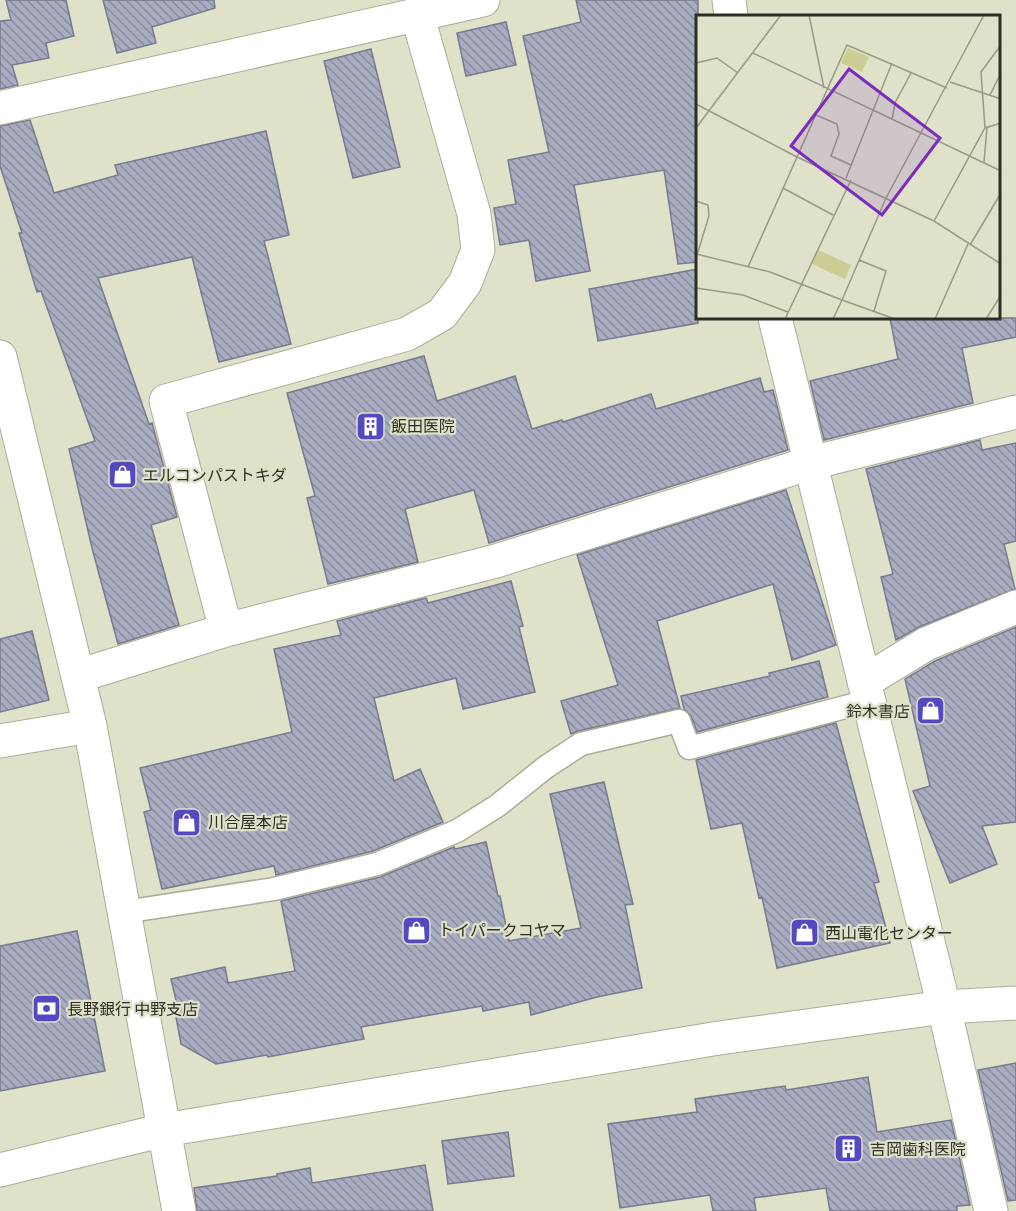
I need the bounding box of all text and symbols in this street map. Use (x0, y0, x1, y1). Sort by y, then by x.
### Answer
inset map (696, 15, 1001, 320)
building icon: 飯田医院 (354, 410, 386, 442)
place label: 飯田医院 (391, 416, 455, 435)
shop icon: エルコンパストキダ (106, 459, 138, 491)
place label: エルコンパストキダ (143, 465, 287, 484)
shop icon: 鈴木書店 (915, 695, 947, 727)
place label: 鈴木書店 (846, 701, 910, 720)
shop icon: 川合屋本店 (171, 806, 203, 838)
place label: 川合屋本店 (208, 812, 288, 831)
shop icon: トイパークコヤマ (401, 914, 433, 946)
shop icon: 西山電化センター (788, 917, 820, 949)
place label: トイパークコヤマ (438, 920, 566, 939)
place label: 西山電化センター (825, 923, 953, 942)
bank icon: 長野銀行 中野支店 (30, 993, 62, 1025)
place label: 長野銀行 中野支店 (67, 999, 198, 1018)
building icon: 吉岡歯科医院 (833, 1133, 865, 1165)
place label: 吉岡歯科医院 (870, 1139, 966, 1158)

